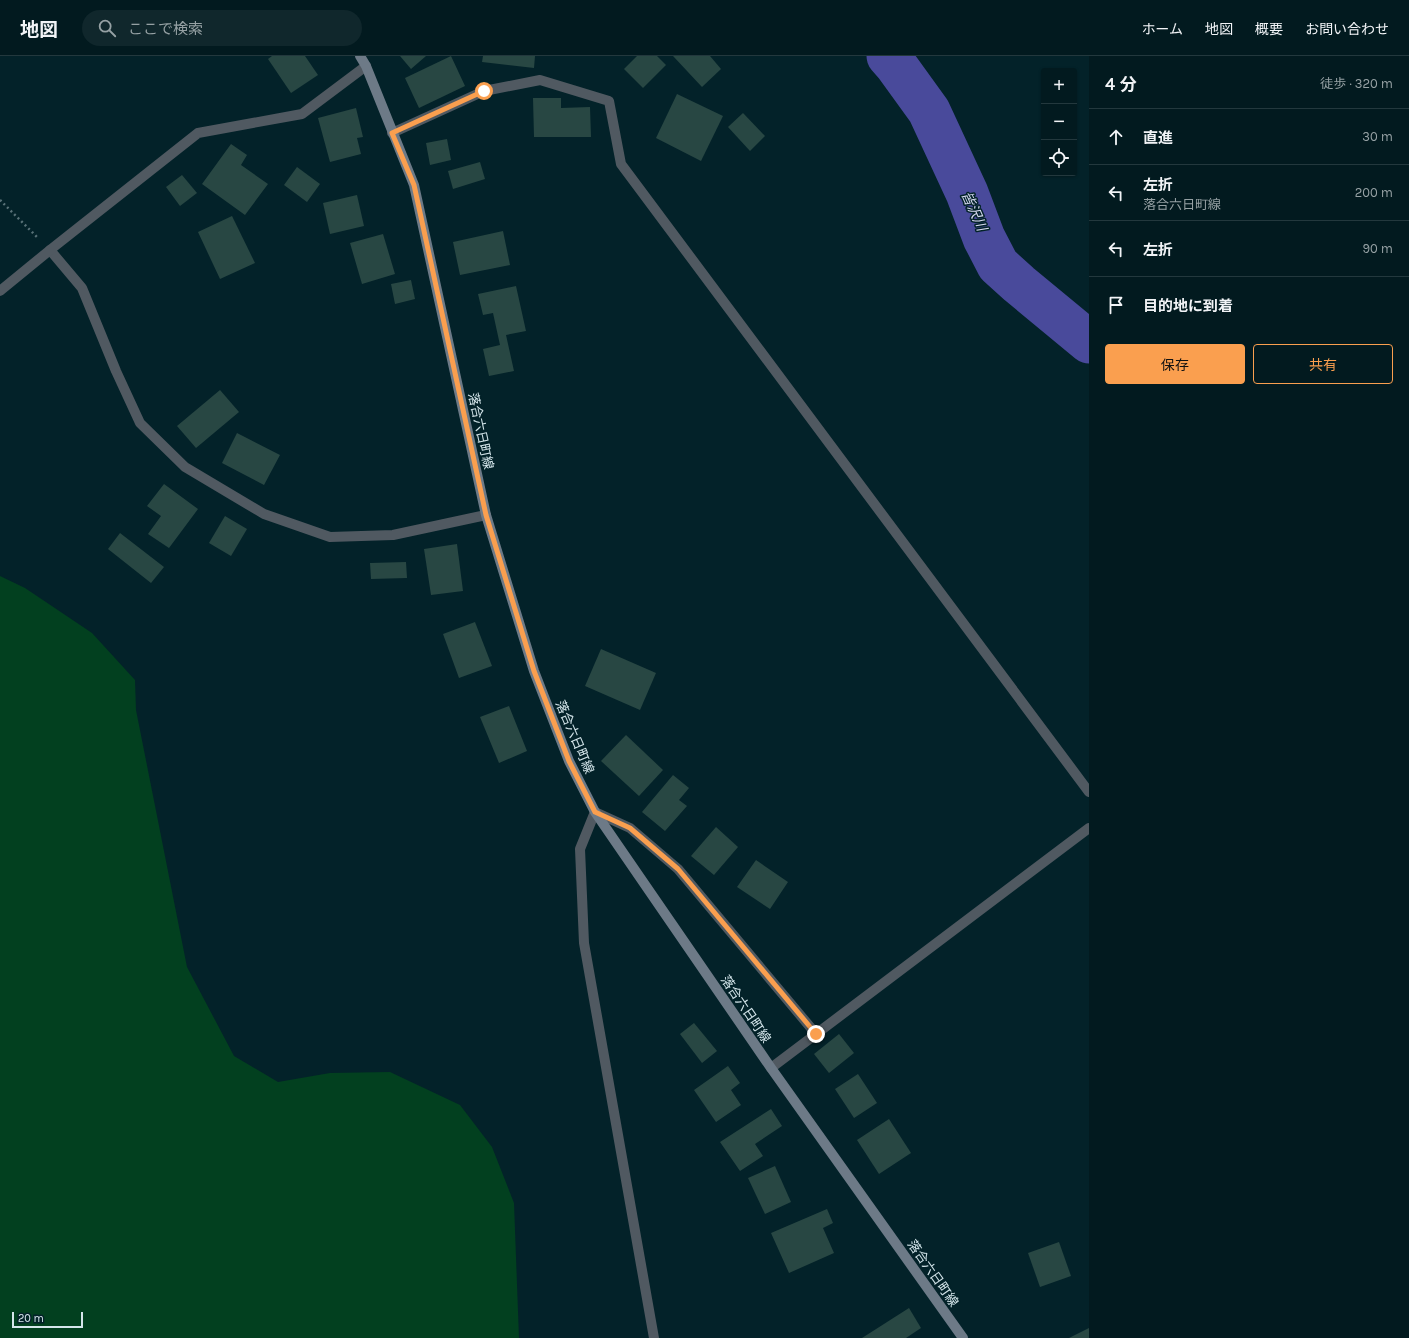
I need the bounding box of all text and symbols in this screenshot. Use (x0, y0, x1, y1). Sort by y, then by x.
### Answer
search box (82, 10, 362, 46)
icon: search (96, 17, 118, 39)
text: 地図 (20, 19, 58, 41)
text: ここで検索 (128, 20, 203, 38)
text: ホーム (1141, 21, 1183, 38)
text: 地図 (1205, 21, 1233, 38)
text: 概要 (1255, 21, 1283, 38)
text: お問い合わせ (1305, 21, 1389, 38)
map controls (1041, 68, 1077, 176)
button: + (1041, 68, 1077, 104)
text: 4 分 (1105, 74, 1136, 94)
text: 徒歩 · 320 m (1320, 76, 1393, 91)
route start (475, 82, 493, 100)
button: − (1041, 104, 1077, 140)
icon: ahead (1105, 126, 1127, 148)
text: 直進 (1143, 129, 1173, 147)
text: 30 m (1362, 129, 1393, 144)
button: locate (1041, 140, 1077, 176)
text: 左折 (1143, 176, 1173, 194)
icon: left (1105, 182, 1127, 204)
text: 200 m (1355, 185, 1393, 200)
water label: 皆沢川 (958, 188, 991, 235)
text: 落合六日町線 (1143, 197, 1221, 212)
icon: left (1105, 238, 1127, 260)
text: 左折 (1143, 241, 1173, 259)
text: 90 m (1362, 241, 1393, 256)
icon: arrive (1105, 294, 1127, 316)
text: 目的地に到着 (1143, 297, 1233, 315)
button: 保存 (1105, 344, 1245, 384)
button: 共有 (1253, 344, 1393, 384)
street label: 落合六日町線 (466, 391, 496, 471)
street label: 落合六日町線 (553, 698, 597, 776)
street label: 落合六日町線 (718, 972, 774, 1046)
route end (807, 1025, 825, 1043)
street label: 落合六日町線 (904, 1237, 962, 1309)
scale bar (12, 1310, 83, 1329)
text: 20 m (18, 1312, 44, 1325)

